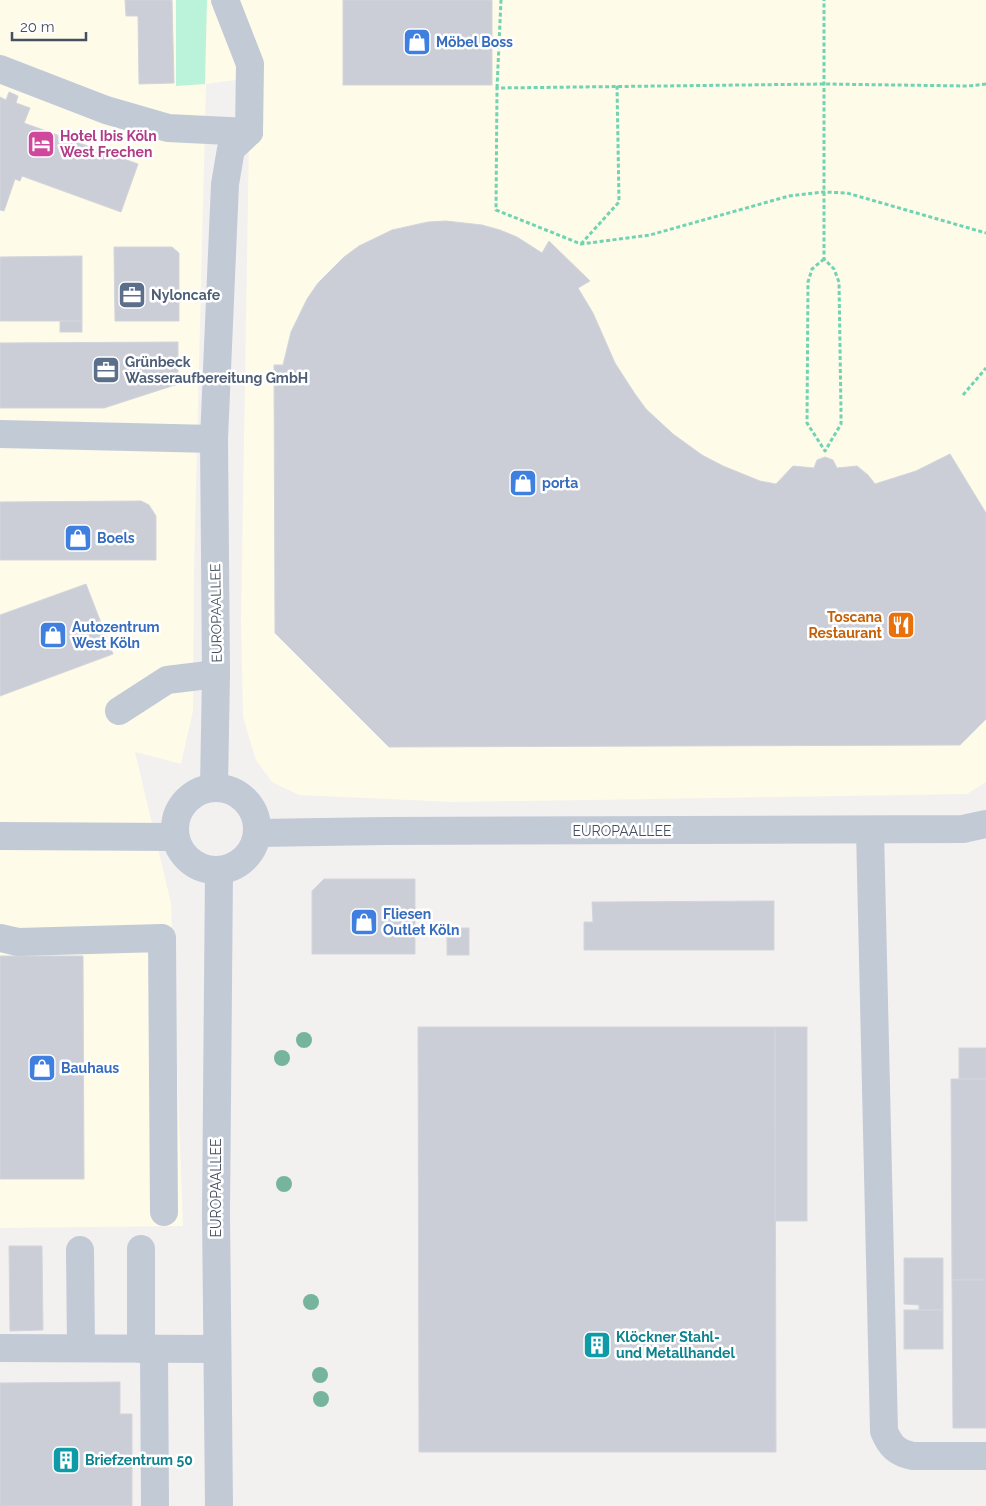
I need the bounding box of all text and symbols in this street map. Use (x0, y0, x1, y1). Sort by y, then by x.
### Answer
scale bar (12, 10, 86, 42)
text: 20 m (20, 18, 55, 36)
shop icon: Möbel Boss (402, 27, 432, 57)
place label: Möbel Boss (436, 34, 513, 50)
place label: Hotel Ibis Köln West Frechen (60, 128, 157, 160)
hotel icon: Hotel Ibis Köln West Frechen (26, 129, 56, 159)
office icon: Nyloncafe (117, 280, 147, 310)
place label: Nyloncafe (151, 287, 221, 303)
place label: Grünbeck Wasseraufbereitung GmbH (125, 354, 308, 386)
office icon: Grünbeck Wasseraufbereitung GmbH (91, 355, 121, 385)
shop icon: porta (508, 468, 538, 498)
place label: porta (542, 475, 578, 491)
shop icon: Boels (63, 523, 93, 553)
place label: Boels (97, 530, 135, 546)
street label: EUROPAALLEE (207, 563, 225, 663)
place label: Toscana Restaurant (808, 609, 883, 641)
restaurant icon: Toscana Restaurant (886, 610, 916, 640)
place label: Autozentrum West Köln (72, 619, 160, 651)
shop icon: Autozentrum West Köln (38, 620, 68, 650)
street label: EUROPAALLEE (572, 823, 672, 839)
place label: Fliesen Outlet Köln (383, 906, 459, 938)
shop icon: Fliesen Outlet Köln (349, 907, 379, 937)
shop icon: Bauhaus (27, 1053, 57, 1083)
place label: Bauhaus (61, 1060, 119, 1076)
street label: EUROPAALLEE (208, 1138, 224, 1238)
place label: Klöckner Stahl- und Metallhandel (616, 1329, 735, 1361)
building icon: Klöckner Stahl- und Metallhandel (582, 1330, 612, 1360)
building icon: Briefzentrum 50 (51, 1445, 81, 1475)
place label: Briefzentrum 50 (85, 1452, 193, 1468)

